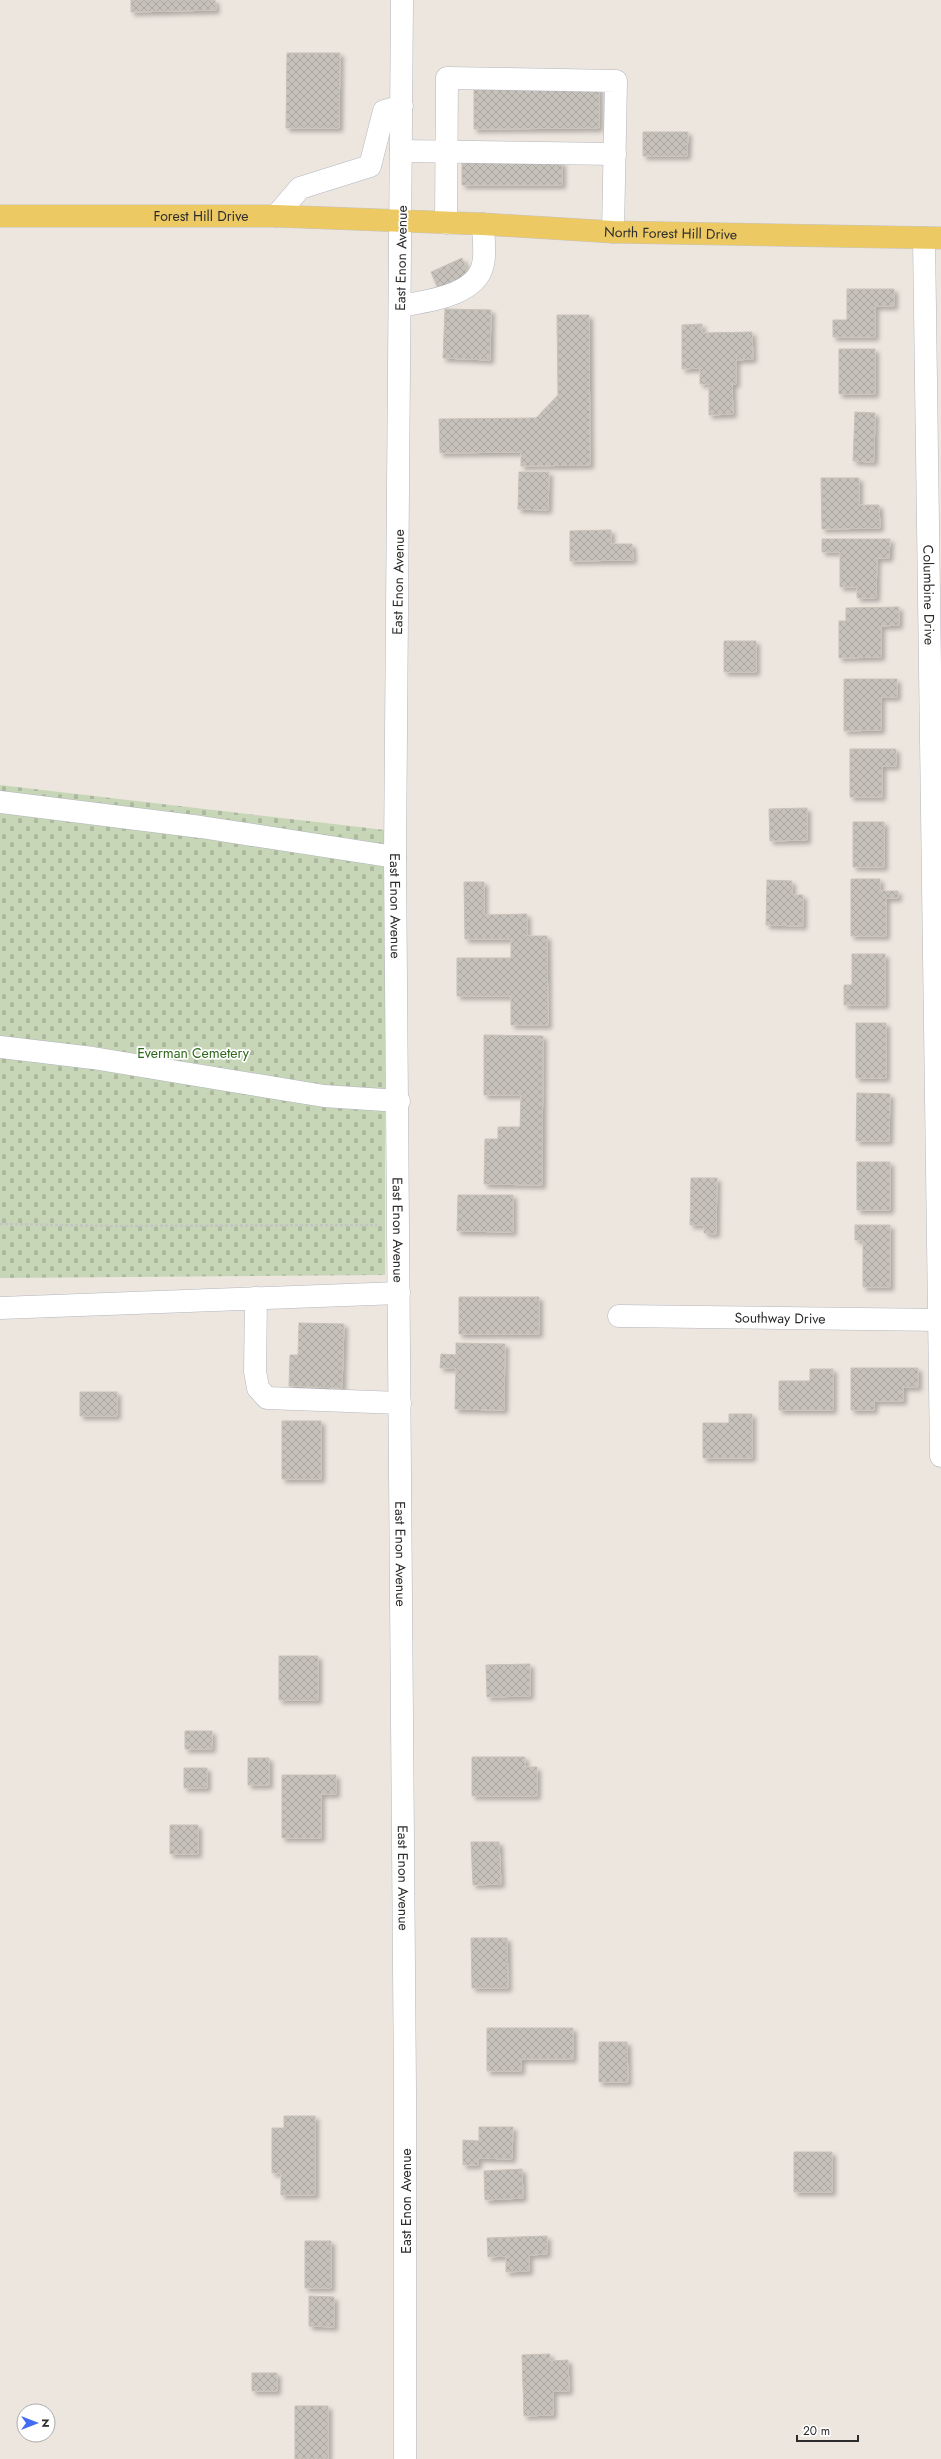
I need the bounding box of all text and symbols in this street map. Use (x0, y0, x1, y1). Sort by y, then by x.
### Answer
street label: East Enon Avenue (390, 205, 412, 311)
street label: Forest Hill Drive (154, 206, 248, 226)
street label: North Forest Hill Drive (603, 221, 737, 244)
street label: East Enon Avenue (387, 529, 409, 635)
street label: Columbine Drive (918, 545, 940, 645)
street label: East Enon Avenue (385, 853, 406, 959)
park label: Everman Cemetery (137, 1043, 250, 1063)
street label: East Enon Avenue (388, 1177, 408, 1283)
street label: Southway Drive (734, 1307, 826, 1329)
street label: East Enon Avenue (390, 1501, 411, 1607)
street label: East Enon Avenue (393, 1825, 414, 1931)
street label: East Enon Avenue (396, 2148, 416, 2254)
north arrow (16, 2403, 56, 2443)
scale bar (797, 2417, 858, 2443)
text: N (38, 2419, 54, 2427)
text: 20 m (803, 2422, 830, 2440)

